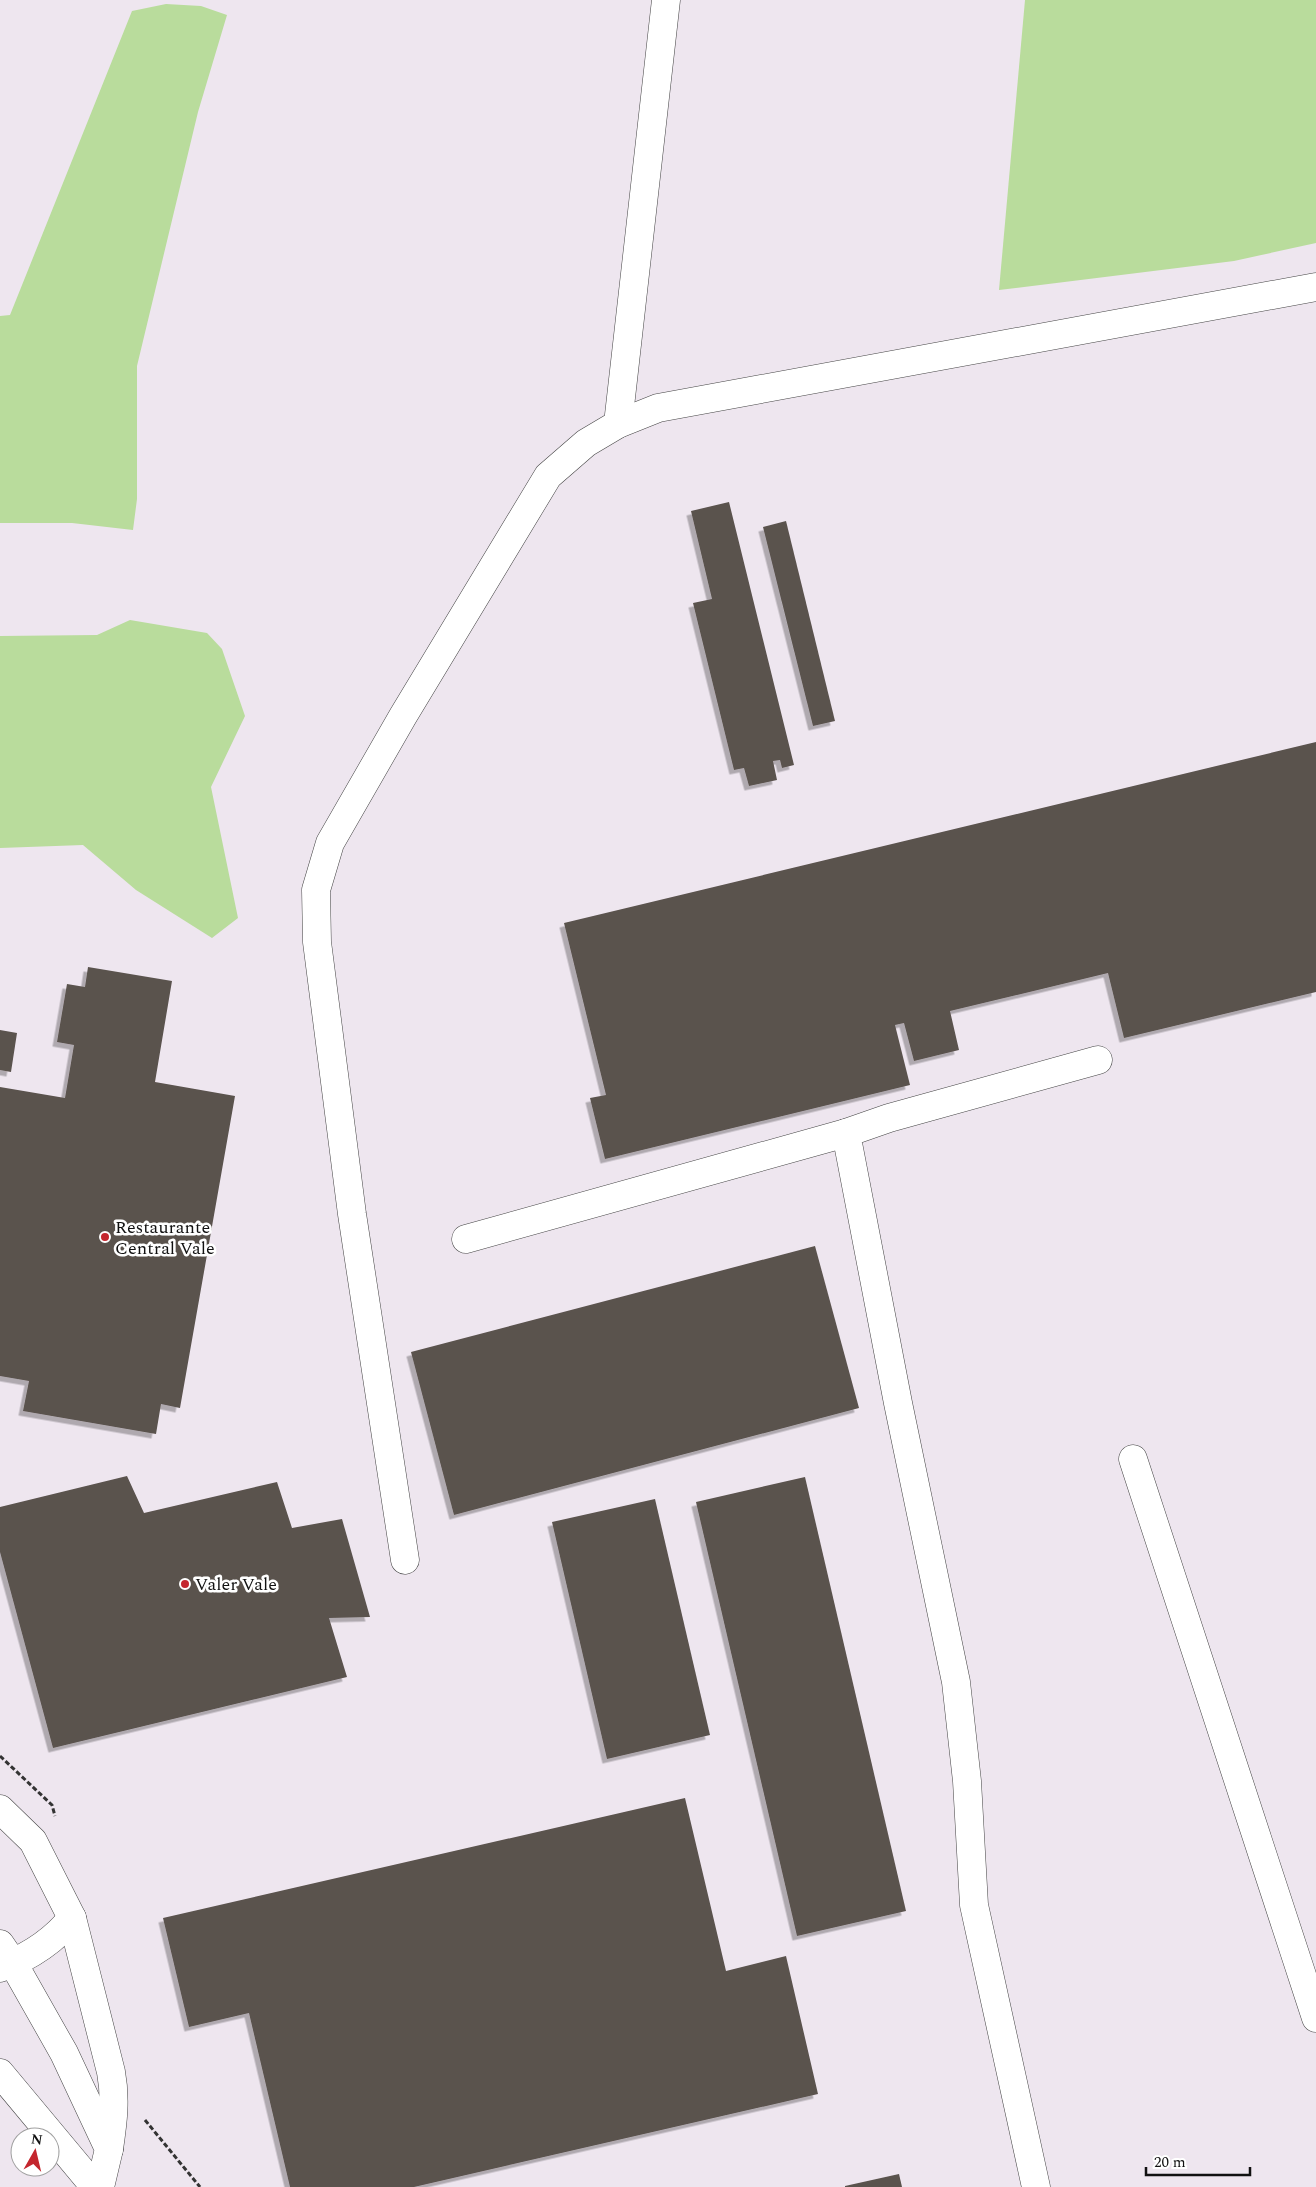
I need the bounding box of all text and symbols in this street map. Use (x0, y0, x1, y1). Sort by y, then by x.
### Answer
place label: Restaurante Central Vale (115, 1214, 215, 1262)
marker: Restaurante Central Vale (99, 1231, 111, 1243)
place label: Valer Vale (195, 1571, 277, 1598)
marker: Valer Vale (179, 1578, 191, 1590)
north arrow (10, 2127, 60, 2177)
text: N (30, 2128, 44, 2151)
scale bar (1146, 2144, 1250, 2176)
text: 20 m (1154, 2151, 1186, 2174)

